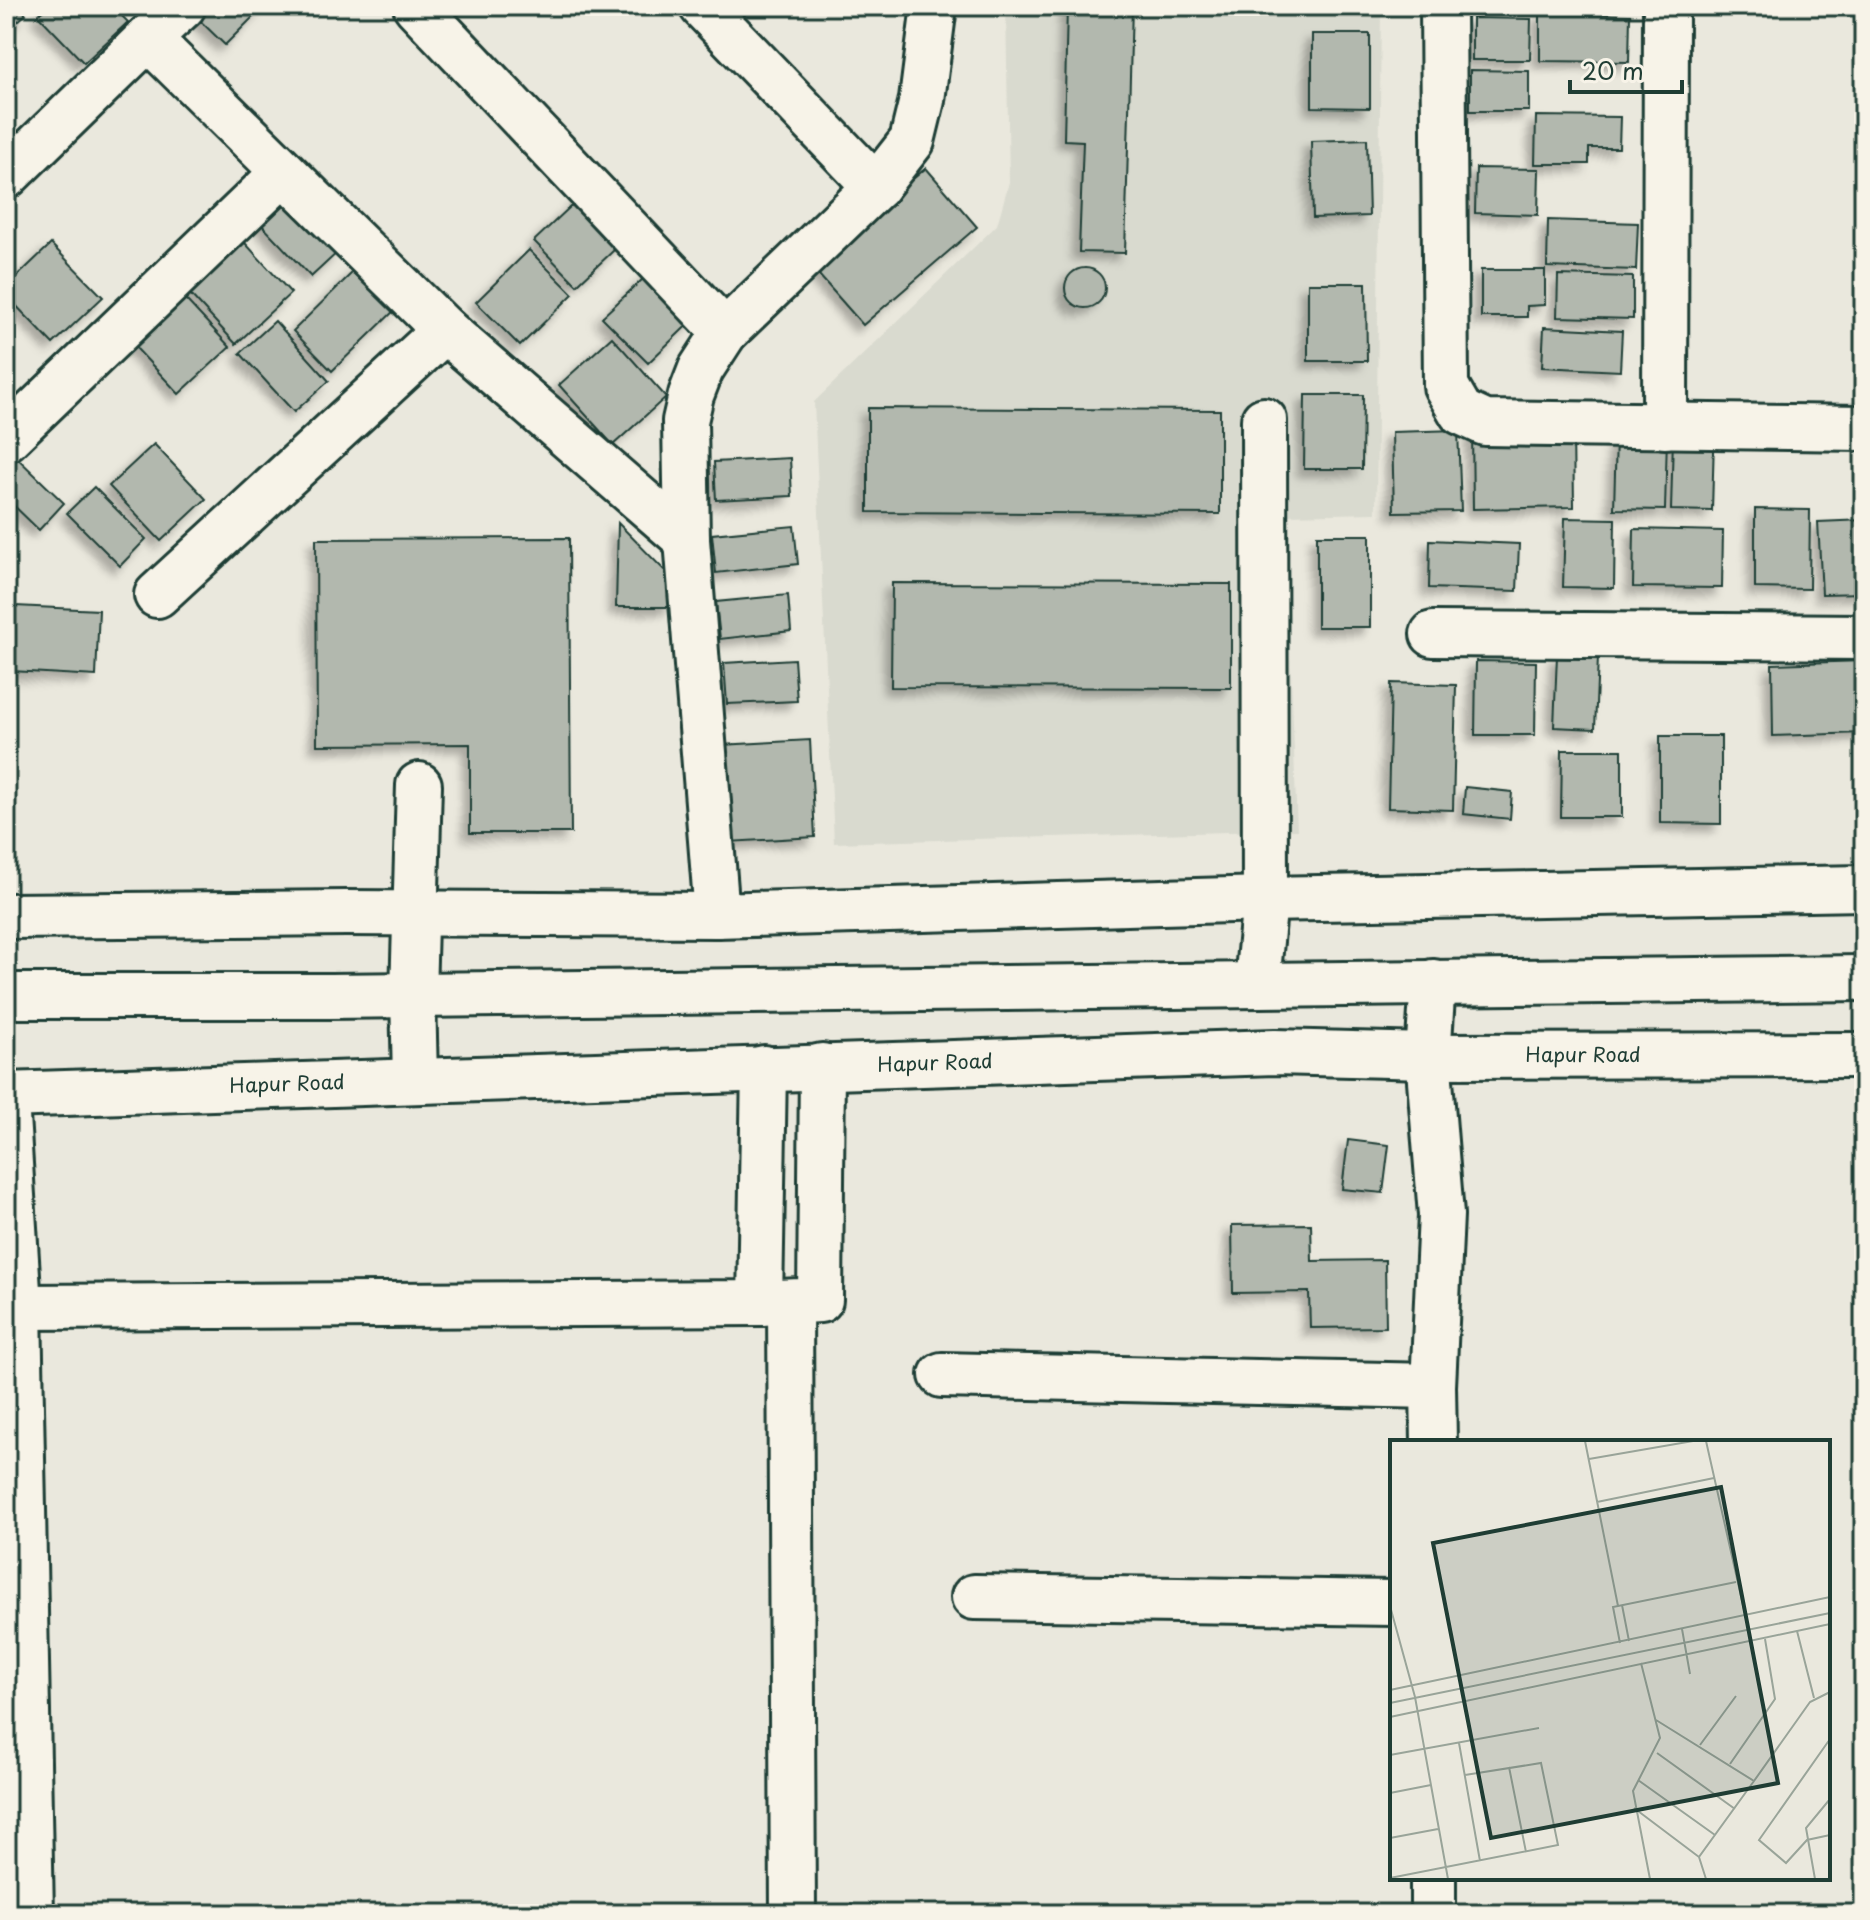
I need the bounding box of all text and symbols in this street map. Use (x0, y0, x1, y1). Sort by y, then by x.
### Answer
scale bar (1570, 44, 1682, 94)
text: 20 m (1582, 52, 1644, 88)
street label: Hapur Road (1525, 1039, 1641, 1069)
street label: Hapur Road (877, 1045, 993, 1079)
street label: Hapur Road (229, 1066, 345, 1100)
inset map (1390, 1440, 1830, 1880)

